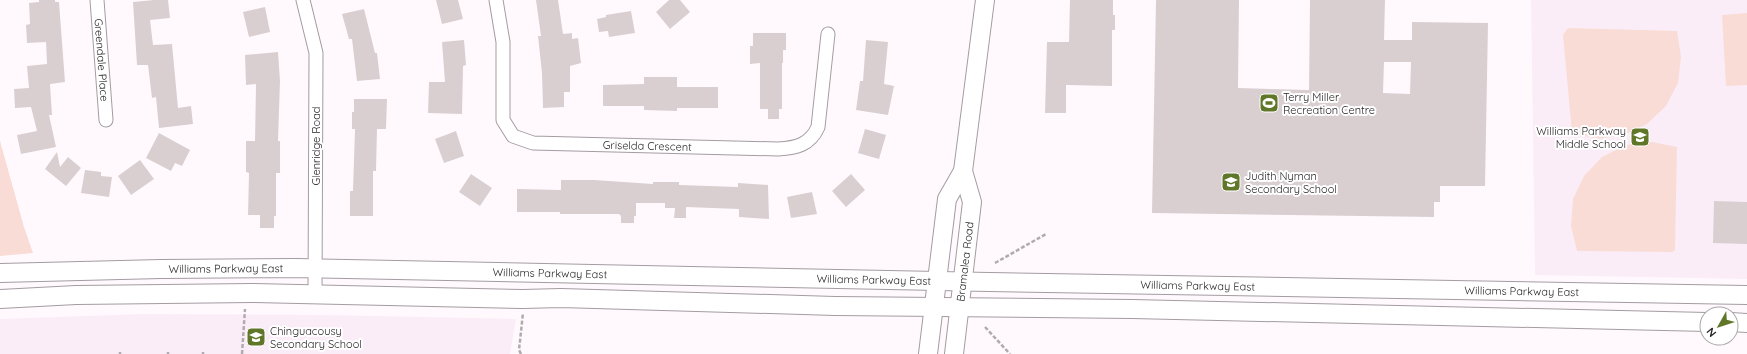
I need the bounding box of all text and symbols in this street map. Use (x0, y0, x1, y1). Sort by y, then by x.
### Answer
street label: Greendale Place (91, 18, 112, 102)
place label: Terry Miller Recreation Centre (1283, 90, 1375, 117)
sports icon: Terry Miller Recreation Centre (1258, 92, 1280, 114)
street label: Glenridge Road (309, 106, 323, 186)
place label: Williams Parkway Middle School (1536, 124, 1626, 151)
school or university icon: Williams Parkway Middle School (1629, 126, 1651, 148)
street label: Griselda Crescent (603, 138, 692, 154)
place label: Judith Nyman Secondary School (1245, 169, 1337, 196)
school or university icon: Judith Nyman Secondary School (1220, 171, 1242, 193)
street label: Bramalea Road (953, 221, 977, 302)
street label: Williams Parkway East (169, 261, 284, 276)
street label: Williams Parkway East (492, 265, 608, 281)
street label: Williams Parkway East (816, 272, 932, 288)
street label: Williams Parkway East (1140, 278, 1256, 294)
street label: Williams Parkway East (1464, 283, 1579, 299)
north arrow (1699, 306, 1739, 346)
place label: Chinguacousy Secondary School (270, 324, 362, 351)
text: N (1703, 325, 1719, 340)
school or university icon: Chinguacousy Secondary School (245, 326, 267, 348)

